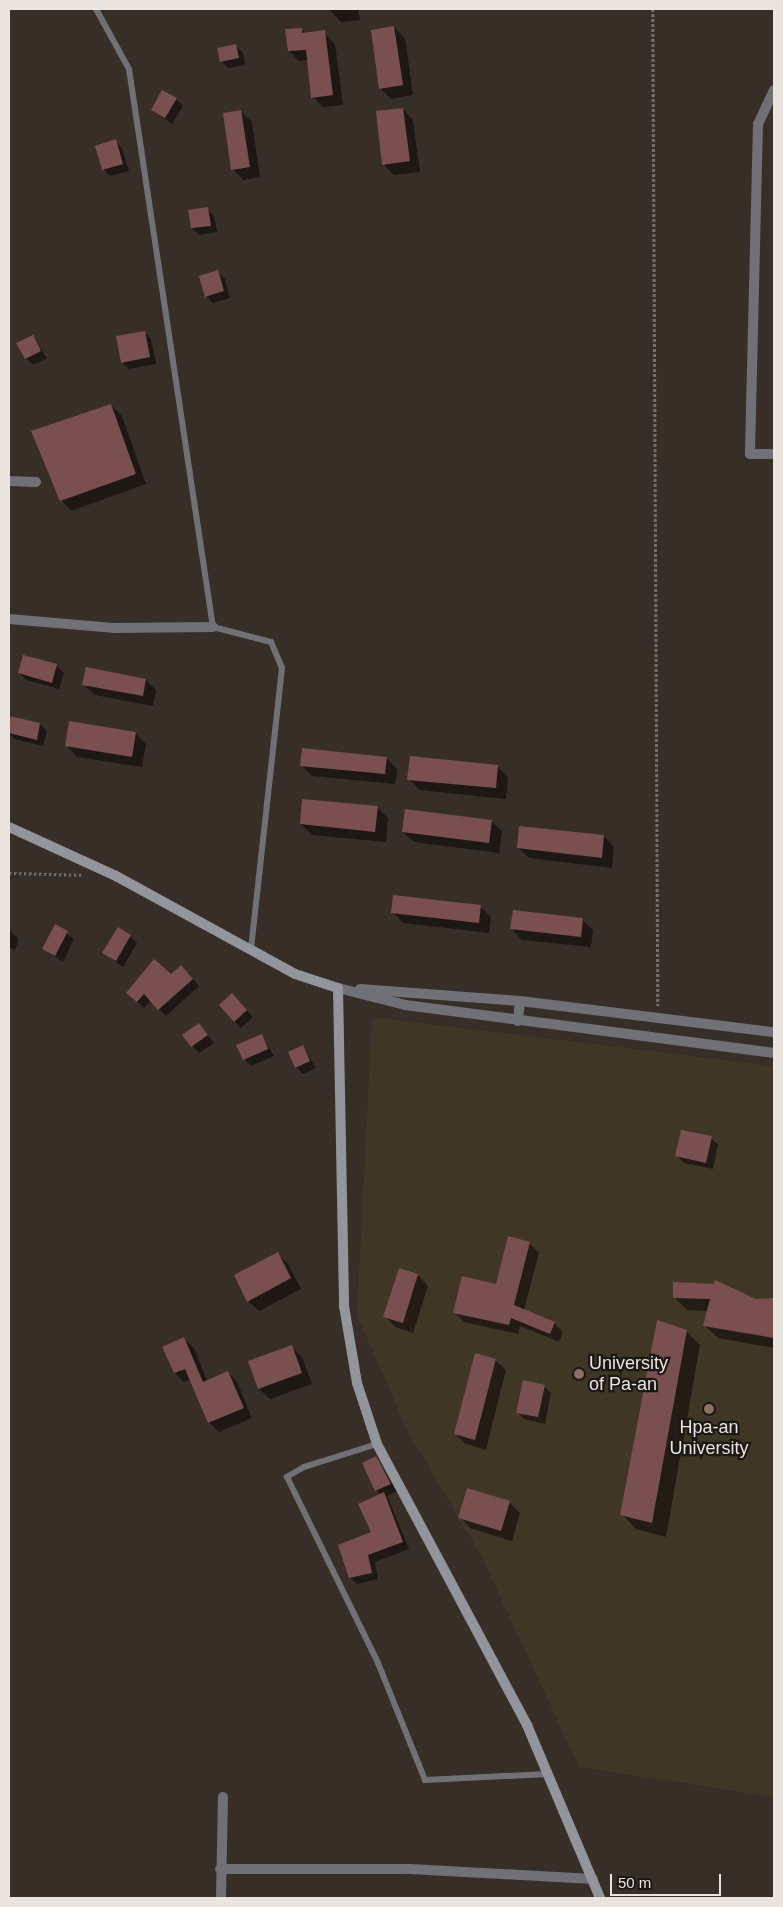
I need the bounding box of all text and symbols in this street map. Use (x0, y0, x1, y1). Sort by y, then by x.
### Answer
place label: University of Pa-an (589, 1353, 668, 1396)
marker: University of Pa-an (573, 1368, 585, 1380)
marker: Hpa-an University (703, 1403, 715, 1415)
place label: Hpa-an University (669, 1417, 749, 1460)
scale bar (613, 1864, 724, 1896)
text: 50 m (618, 1874, 651, 1891)

